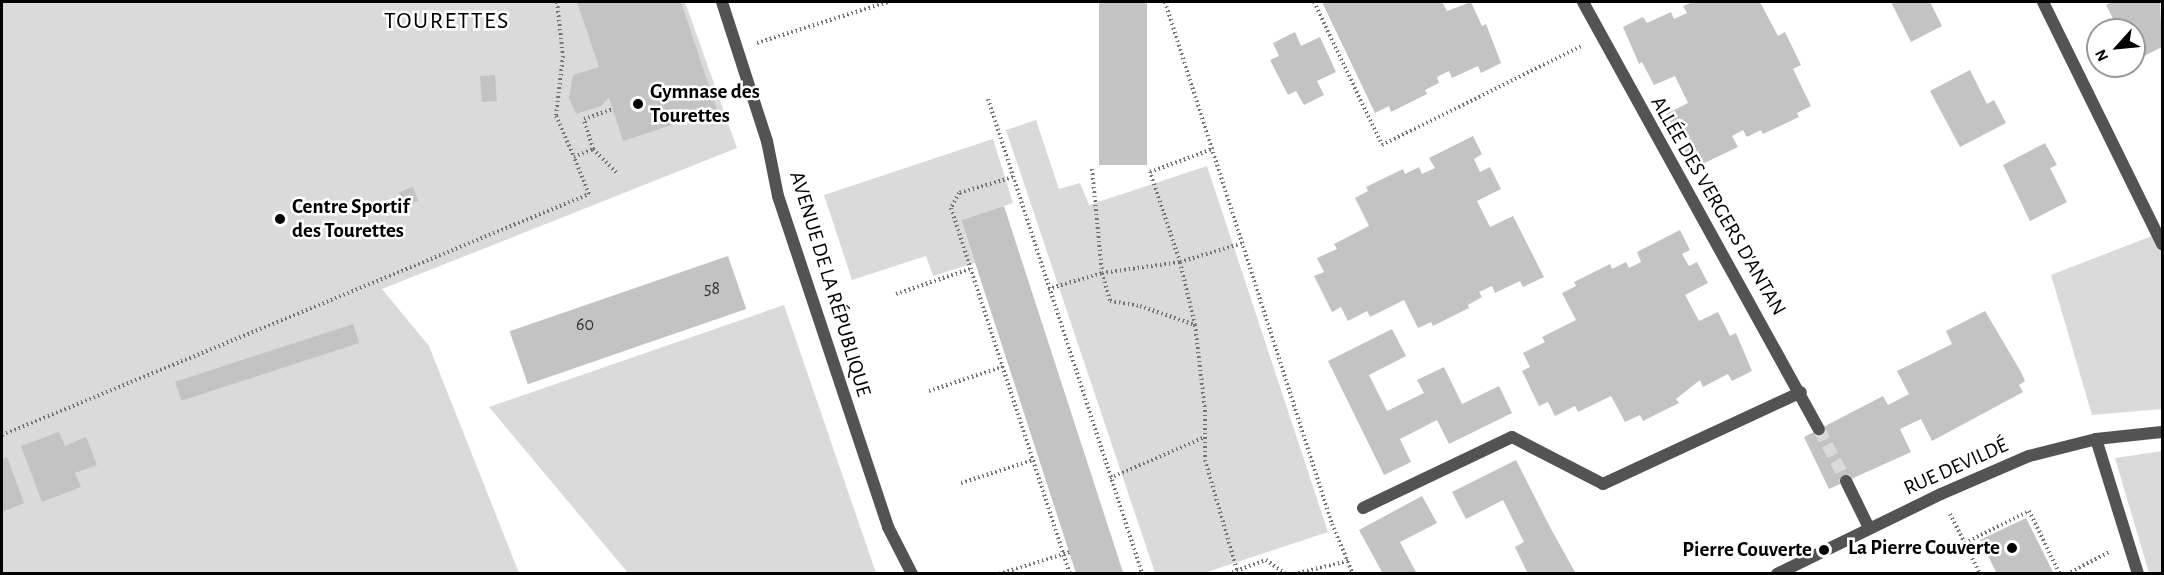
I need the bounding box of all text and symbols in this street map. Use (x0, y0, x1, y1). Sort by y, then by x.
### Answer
district label: TOURETTES (384, 8, 510, 36)
north arrow (2086, 18, 2146, 78)
text: N (2092, 47, 2111, 64)
place label: Gymnase des Tourettes (650, 79, 760, 129)
street label: ALLÉE DES VERGERS D'ANTAN (1645, 92, 1791, 320)
marker: Gymnase des Tourettes (631, 97, 645, 111)
street label: AVENUE DE LA RÉPUBLIQUE (784, 168, 876, 400)
place label: Centre Sportif des Tourettes (292, 194, 409, 244)
marker: Centre Sportif des Tourettes (273, 212, 287, 226)
house number: 58 (704, 278, 720, 300)
house number: 60 (576, 314, 594, 336)
street label: RUE DEVILDÉ (1900, 433, 2012, 501)
place label: La Pierre Couverte (1848, 535, 2000, 561)
place label: Pierre Couverte (1682, 537, 1812, 563)
marker: La Pierre Couverte (2005, 541, 2019, 555)
marker: Pierre Couverte (1817, 543, 1831, 557)

